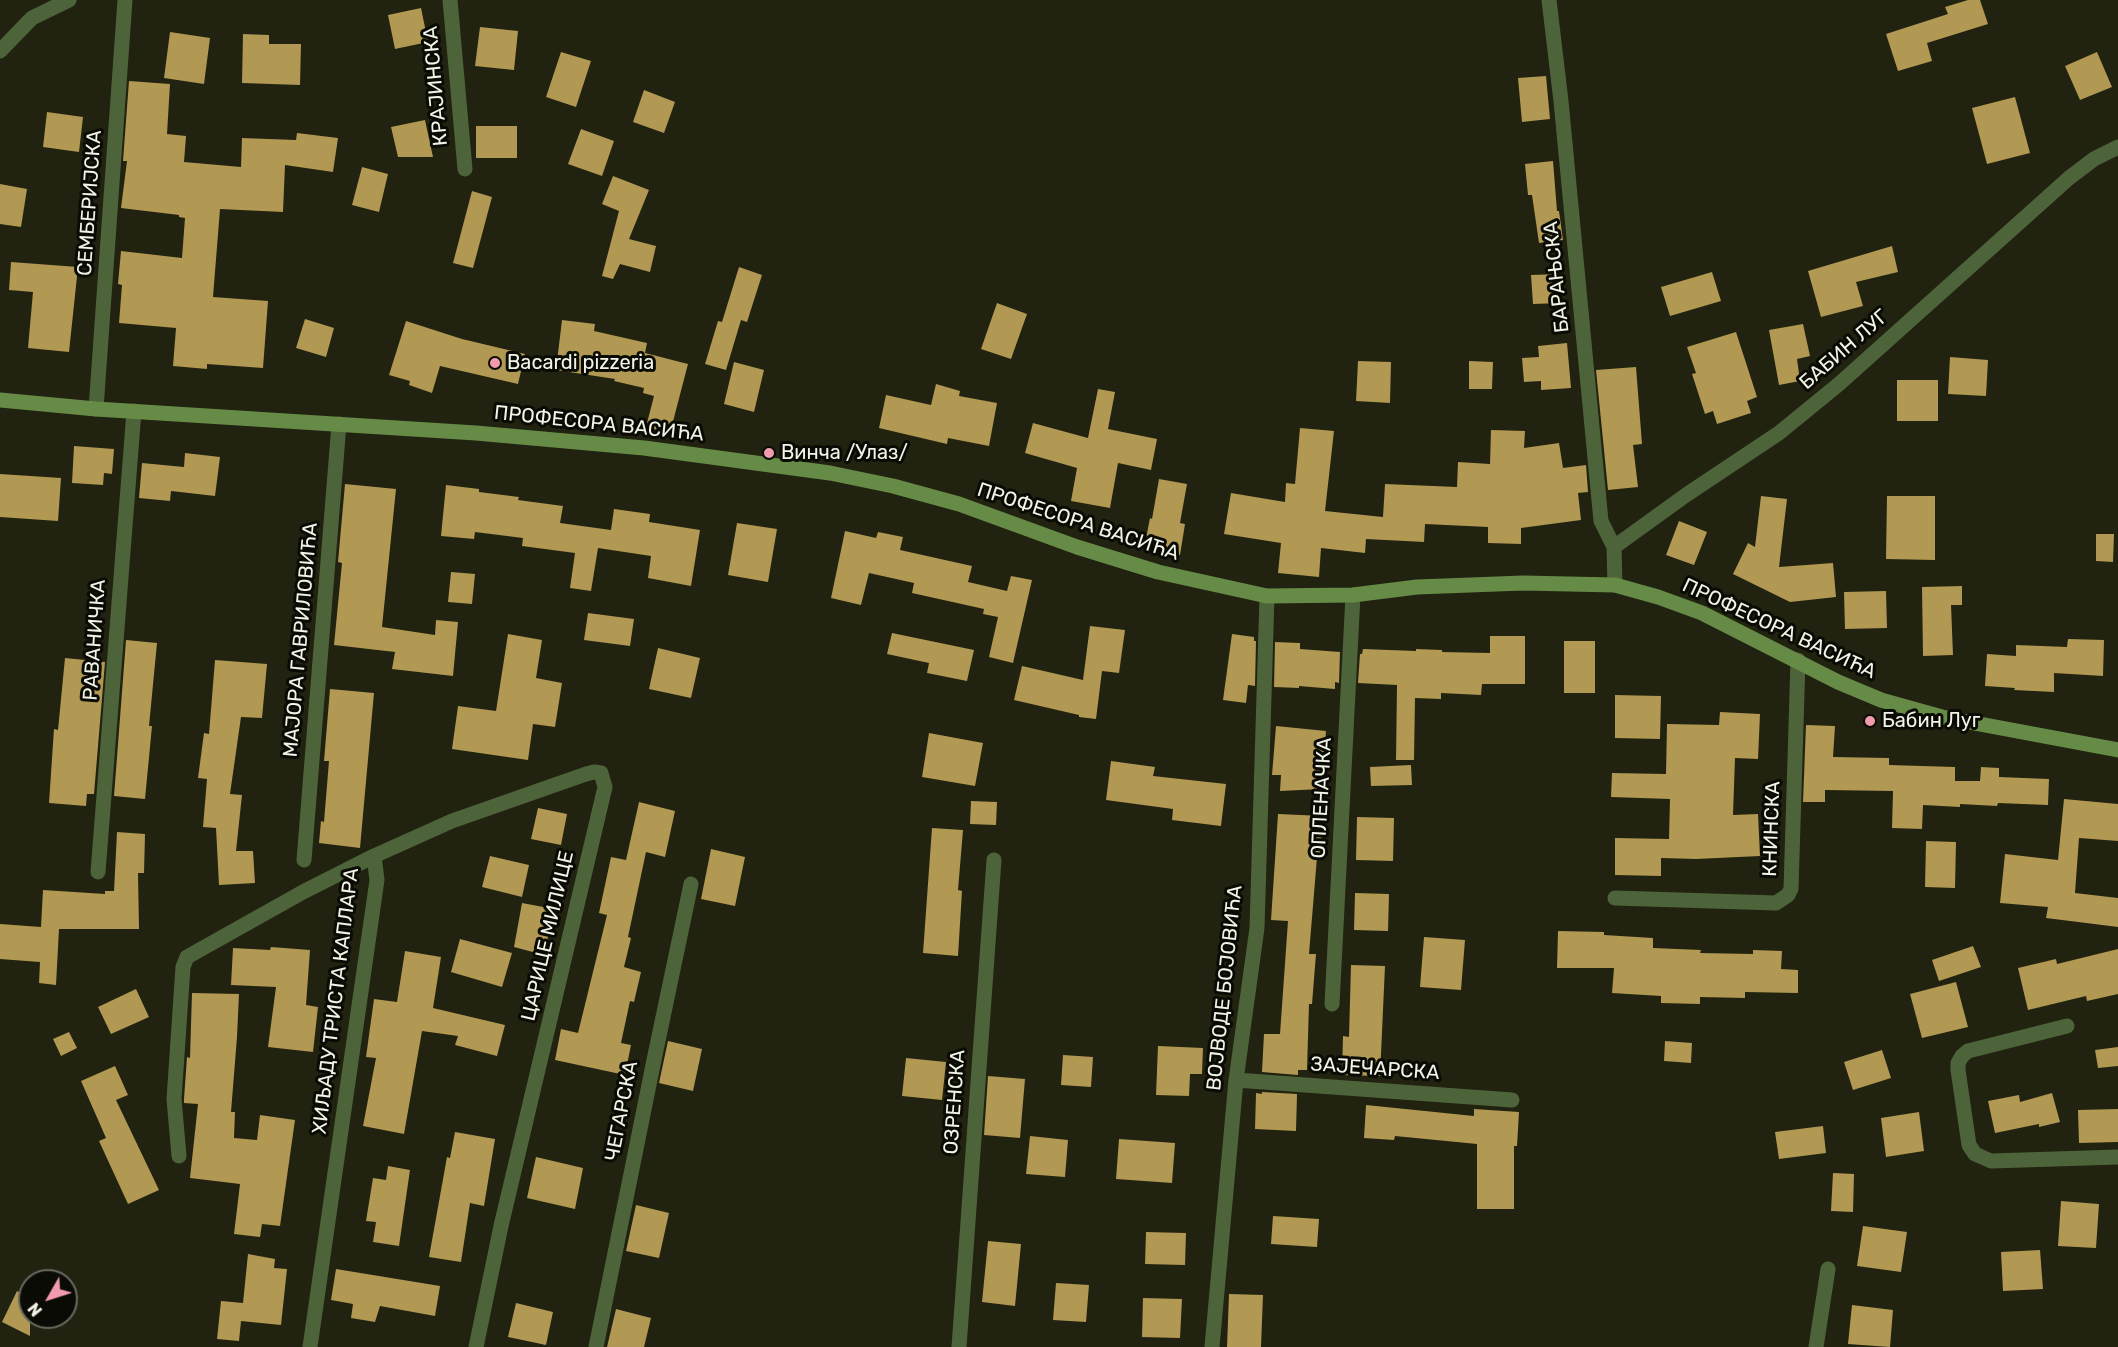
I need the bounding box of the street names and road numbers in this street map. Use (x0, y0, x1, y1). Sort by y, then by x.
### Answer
street label: КРАЈИНСКА (419, 25, 453, 147)
street label: СЕМБЕРИЈСКА (73, 129, 107, 277)
street label: БАРАЊСКА (1539, 220, 1575, 334)
street label: БАБИН ЛУГ (1795, 305, 1893, 395)
street label: ПРОФЕСОРА ВАСИЋА (493, 401, 705, 447)
street label: ПРОФЕСОРА ВАСИЋА (974, 478, 1182, 566)
street label: МАЈОРА ГАВРИЛОВИЋА (279, 522, 323, 758)
street label: ПРОФЕСОРА ВАСИЋА (1678, 574, 1880, 684)
street label: РАВАНИЧКА (79, 579, 111, 701)
street label: ОПЛЕНАЧКА (1307, 737, 1337, 859)
street label: КНИНСКА (1758, 781, 1786, 877)
street label: ЦАРИЦЕ МИЛИЦЕ (517, 849, 579, 1023)
street label: ХИЉАДУ ТРИСТА КАПЛАРА (308, 866, 364, 1136)
street label: ВОЈВОДЕ БОЈОВИЋА (1202, 884, 1248, 1092)
street label: ОЗРЕНСКА (939, 1049, 971, 1155)
street label: ЗАЈЕЧАРСКА (1310, 1053, 1440, 1085)
street label: ЧЕГАРСКА (601, 1059, 643, 1163)

